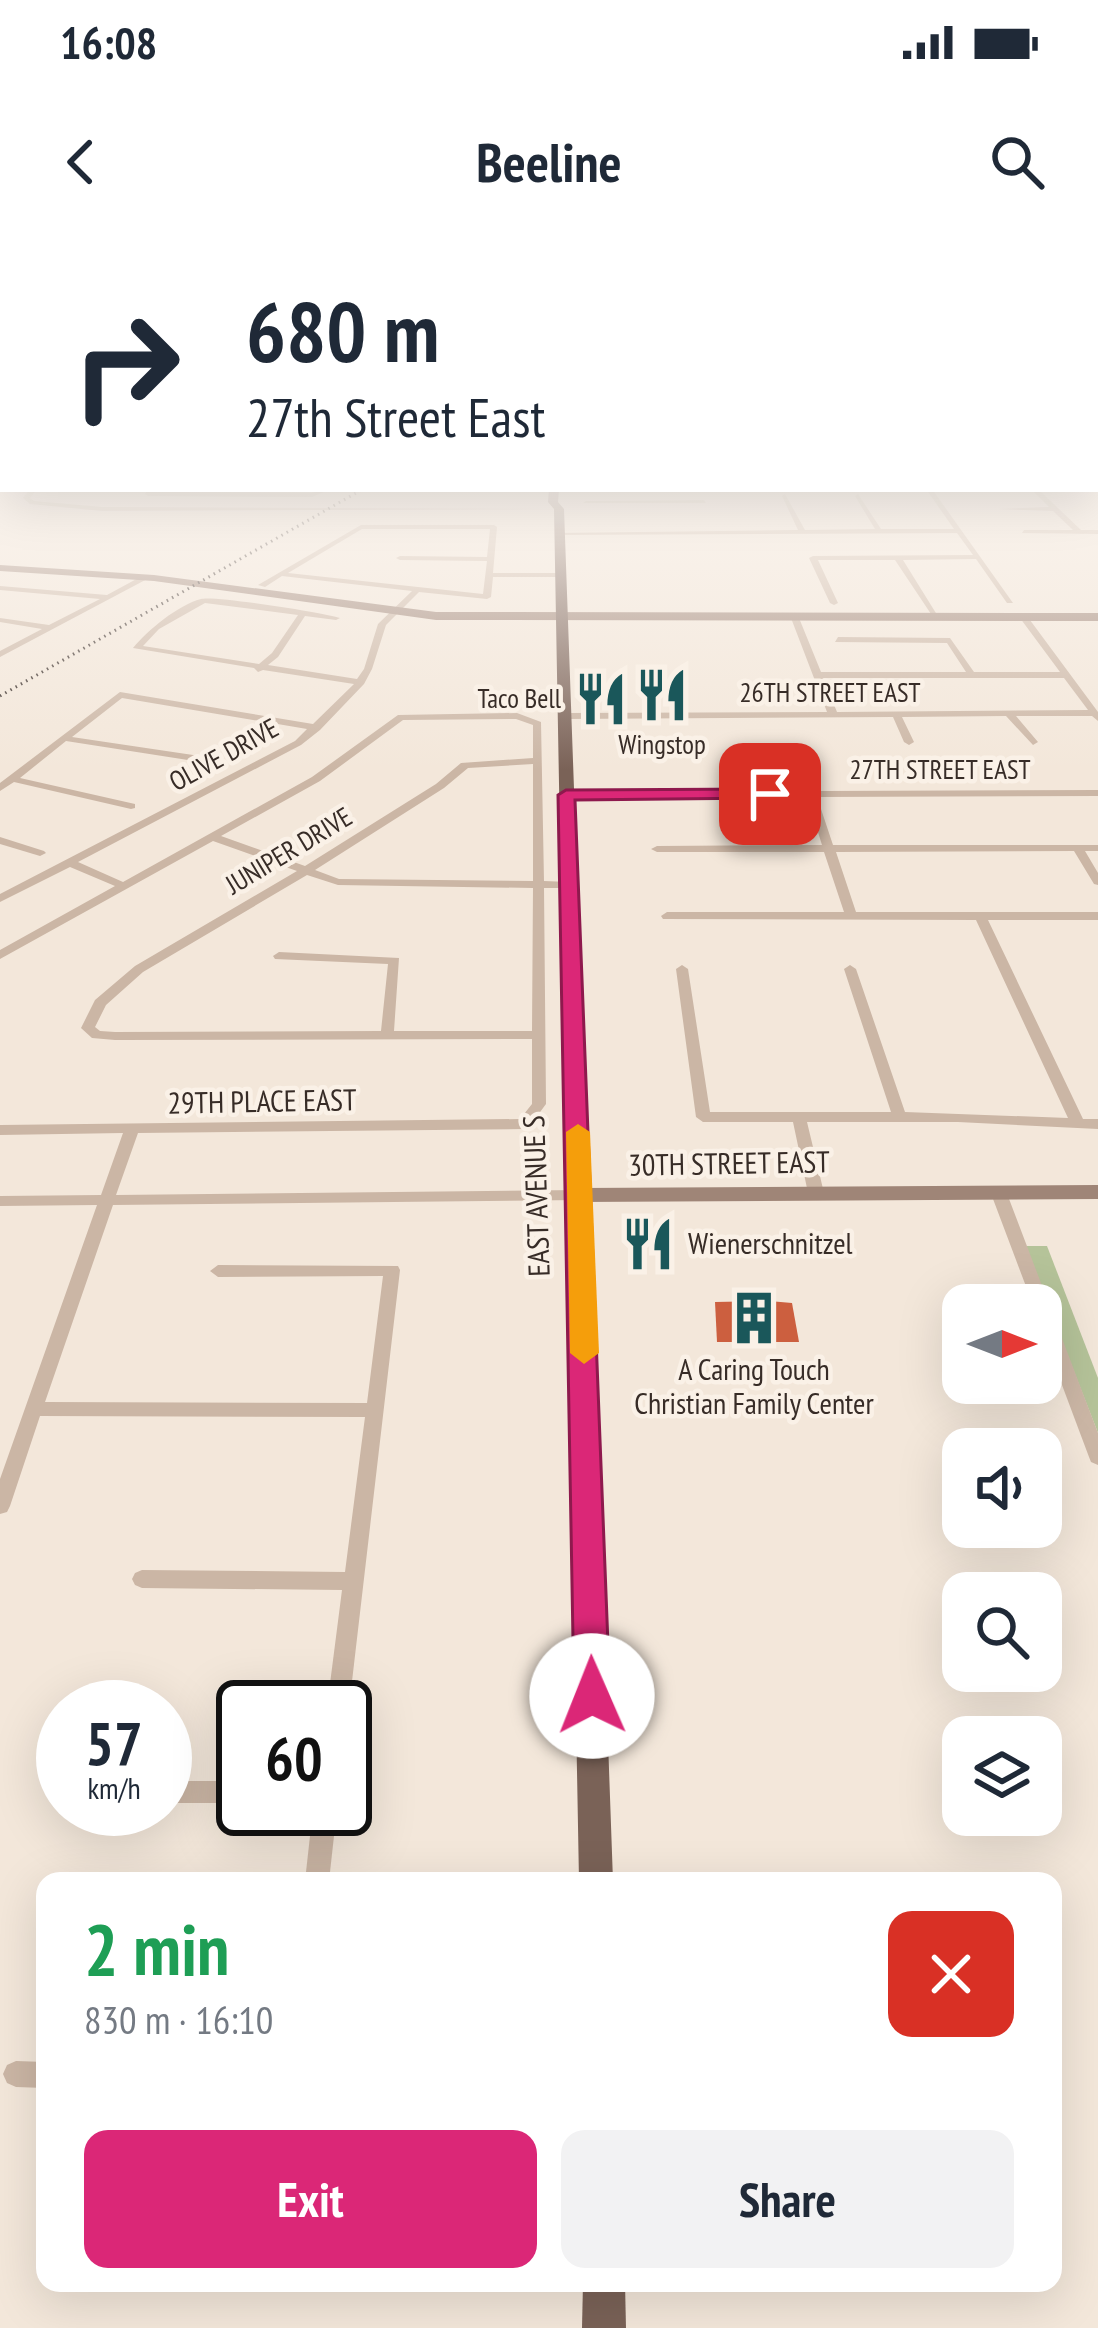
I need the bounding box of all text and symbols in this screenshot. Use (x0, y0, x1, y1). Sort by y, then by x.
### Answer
text: 16:08 (60, 13, 157, 71)
text: Beeline (476, 127, 622, 197)
icon: back (48, 129, 114, 195)
icon: search (984, 129, 1050, 195)
text: 680 m (246, 276, 439, 385)
icon: right (48, 288, 204, 444)
text: 27th Street East (246, 382, 545, 452)
restaurant icon: Wingstop (633, 666, 691, 724)
restaurant icon: Taco Bell (572, 670, 630, 728)
street label: 26TH STREET EAST (739, 675, 921, 709)
place label: Taco Bell (477, 681, 562, 715)
street label: OLIVE DRIVE (163, 710, 284, 798)
place label: Wingstop (618, 727, 706, 761)
pin (719, 743, 821, 845)
street label: 27TH STREET EAST (849, 752, 1031, 786)
icon: arrive (737, 761, 803, 827)
street label: JUNIPER DRIVE (218, 799, 358, 902)
street label: 29TH PLACE EAST (167, 1079, 357, 1122)
street label: EAST AVENUE S (513, 1115, 558, 1277)
street label: 30TH STREET EAST (628, 1141, 830, 1184)
restaurant icon: Wienerschnitzel (619, 1215, 677, 1273)
place label: Wienerschnitzel (688, 1223, 853, 1262)
north arrow (942, 1284, 1062, 1404)
map controls (942, 1284, 1062, 1836)
building icon: A Caring Touch Christian Family Center (725, 1289, 783, 1347)
place label: A Caring Touch Christian Family Center (634, 1349, 874, 1422)
button: sound (942, 1428, 1062, 1548)
button: search (942, 1572, 1062, 1692)
position arrow (529, 1633, 655, 1759)
speed limit sign: 60 (216, 1680, 372, 1836)
text: 57 (85, 1704, 143, 1782)
button: layers (942, 1716, 1062, 1836)
text: km/h (87, 1768, 141, 1807)
text: 2 min (84, 1902, 229, 1995)
button: close (888, 1911, 1014, 2037)
text: 830 m · 16:10 (84, 1994, 273, 2045)
button: Exit (84, 2130, 537, 2268)
button: Share (561, 2130, 1014, 2268)

